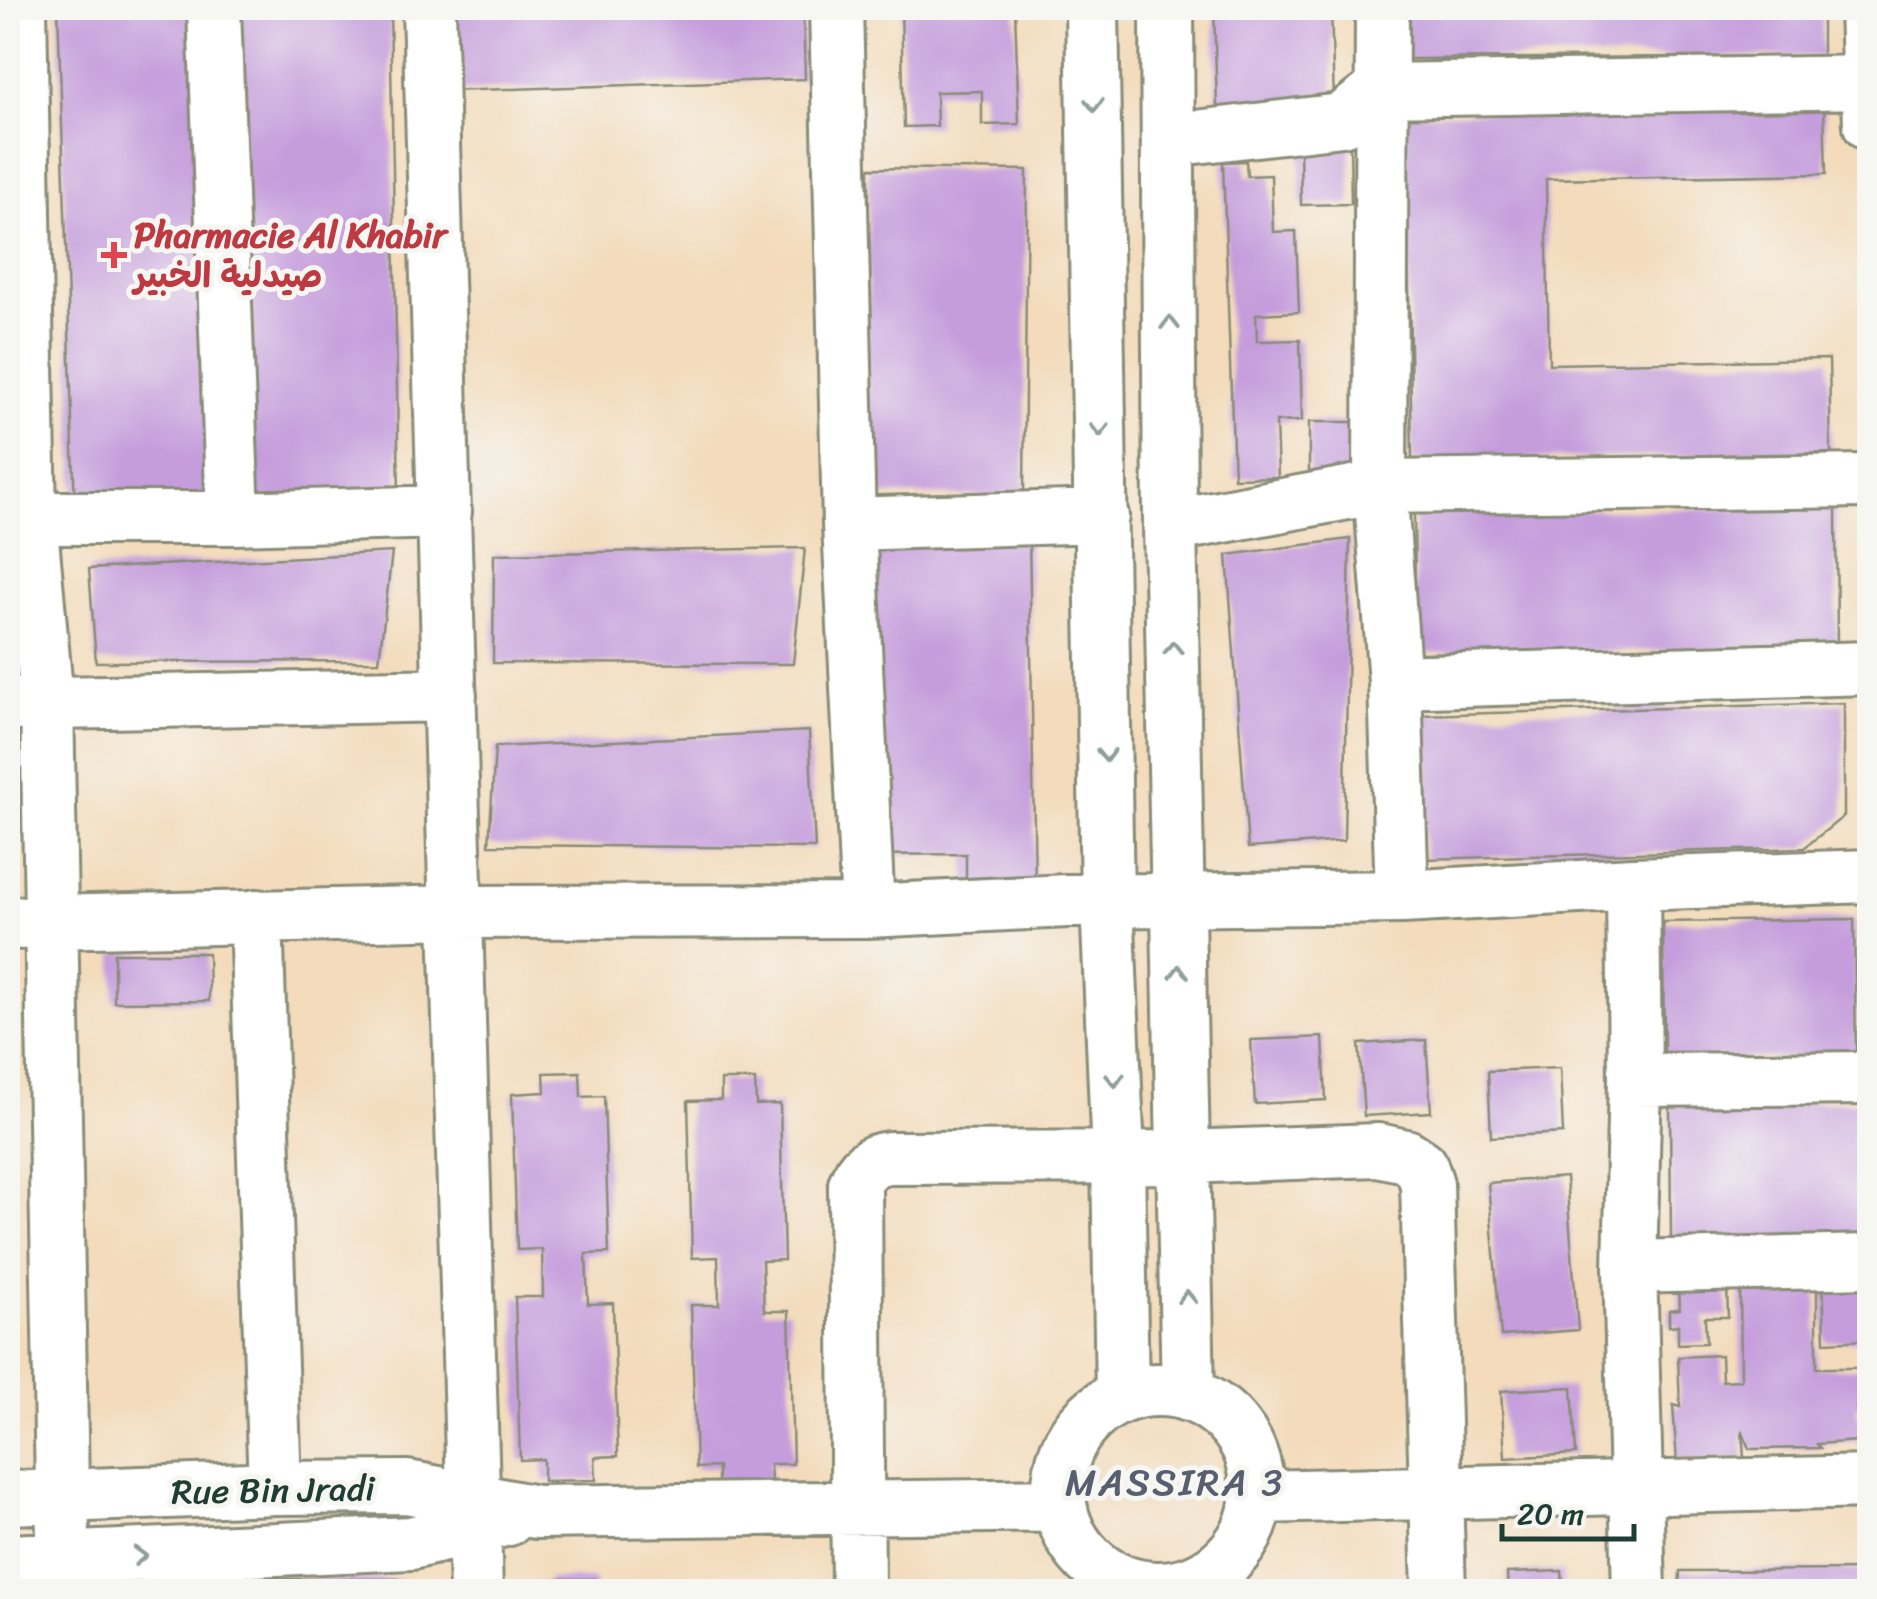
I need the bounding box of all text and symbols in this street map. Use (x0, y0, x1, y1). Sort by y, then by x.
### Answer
one-way arrow (1083, 97, 1104, 113)
place label: Pharmacie Al Khabir صيدلية الخبير (131, 204, 449, 306)
marker: Pharmacie Al Khabir صيدلية الخبير (103, 244, 125, 266)
one-way arrow (1159, 314, 1181, 330)
one-way arrow (1089, 422, 1111, 438)
one-way arrow (1162, 639, 1183, 655)
one-way arrow (1095, 748, 1117, 763)
one-way arrow (1169, 964, 1190, 980)
one-way arrow (1104, 1072, 1125, 1088)
one-way arrow (1177, 1289, 1198, 1305)
district label: MASSIRA 3 (1065, 1449, 1285, 1516)
street label: Rue Bin Jradi (171, 1457, 377, 1523)
scale bar (1502, 1479, 1634, 1541)
text: 20 m (1517, 1487, 1584, 1541)
one-way arrow (132, 1545, 148, 1566)

